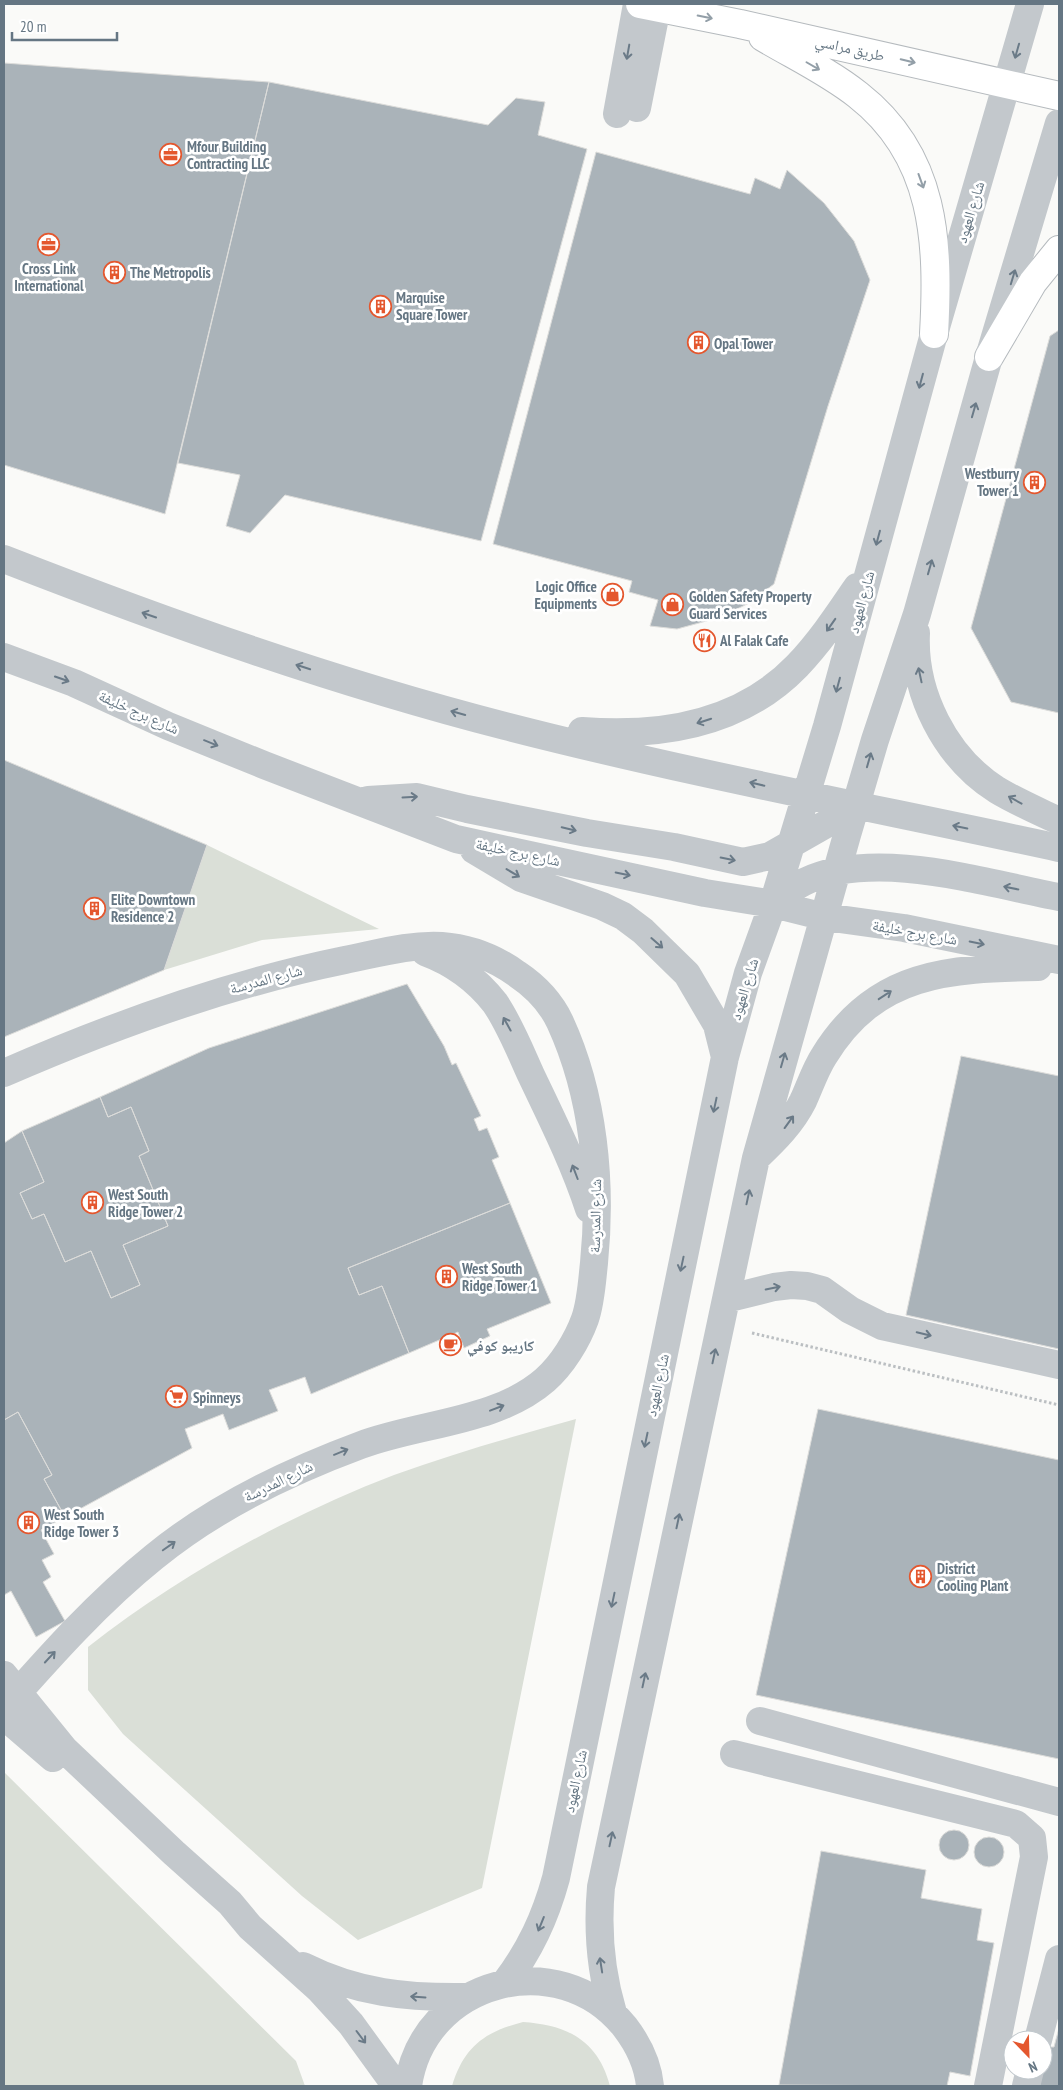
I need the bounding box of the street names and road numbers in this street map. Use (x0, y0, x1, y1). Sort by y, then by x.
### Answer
street label: طريق مراسي (813, 31, 887, 68)
street label: شارع العهود (952, 179, 989, 245)
street label: شارع العهود (844, 569, 879, 635)
street label: شارع برج خليفة (96, 686, 182, 739)
street label: شارع برج خليفة (474, 834, 562, 871)
street label: شارع برج خليفة (871, 915, 959, 950)
street label: شارع العهود (726, 956, 763, 1022)
street label: شارع المدرسة (228, 960, 305, 999)
street label: شارع المدرسة (585, 1179, 606, 1253)
street label: شارع العهود (641, 1352, 674, 1418)
street label: شارع المدرسة (240, 1456, 316, 1507)
street label: شارع العهود (559, 1748, 592, 1814)

